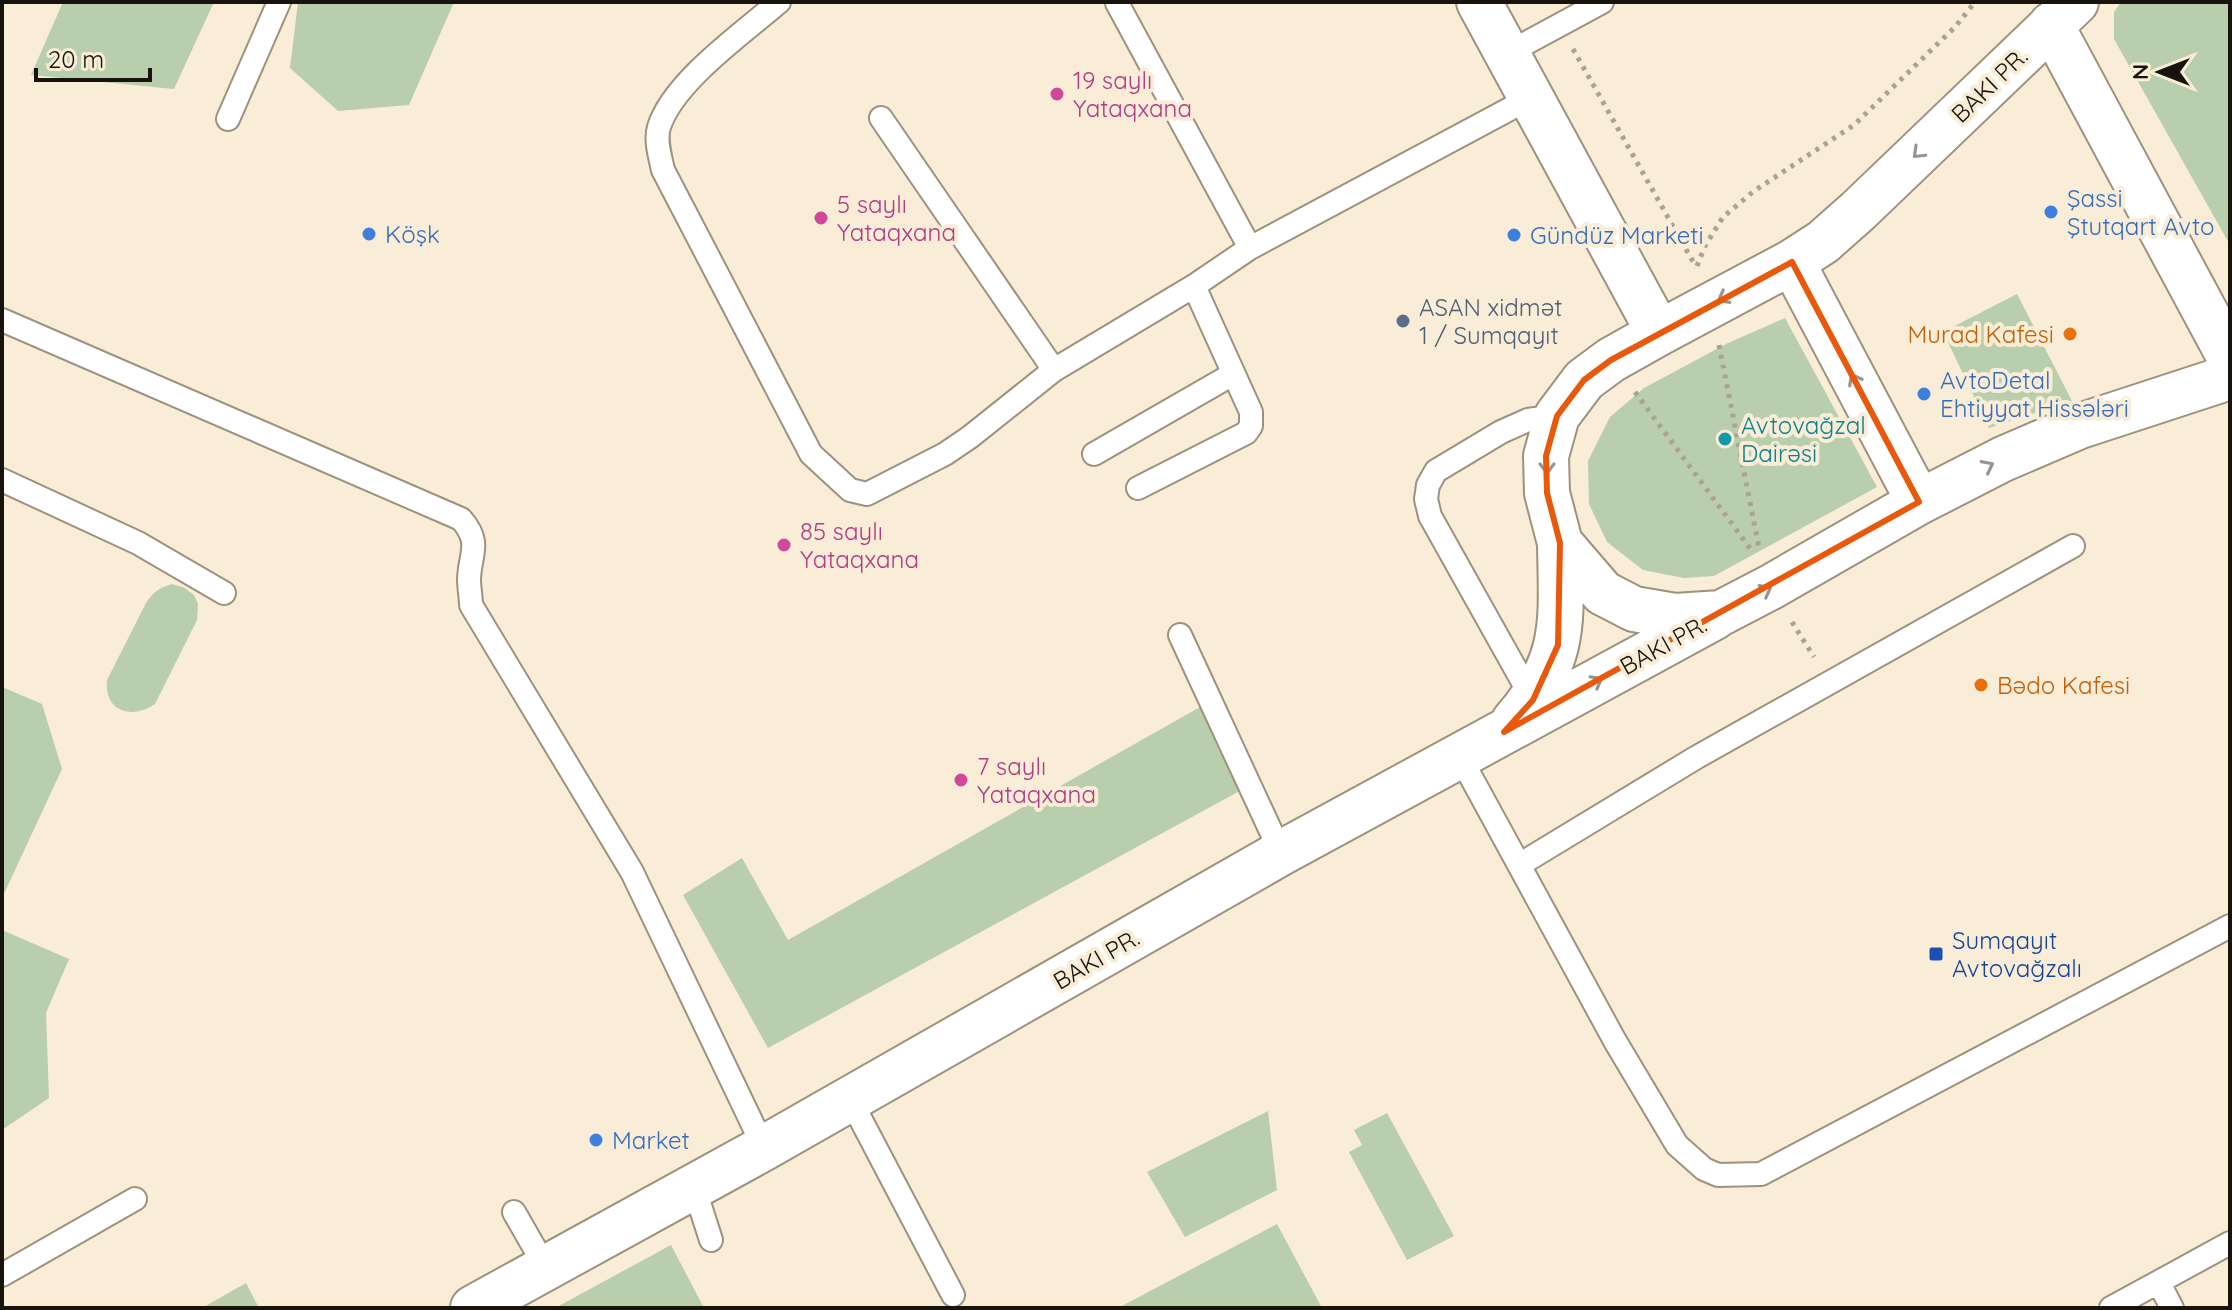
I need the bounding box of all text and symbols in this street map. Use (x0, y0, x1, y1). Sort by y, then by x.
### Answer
scale bar (36, 32, 150, 82)
north arrow (2120, 32, 2200, 112)
street label: BAKI PR. (1945, 41, 2033, 129)
text: 20 m (48, 44, 104, 74)
text: N (2126, 64, 2154, 80)
place label: 19 saylı Yataqxana (1073, 65, 1192, 123)
marker: 19 saylı Yataqxana (1048, 85, 1066, 103)
one-way arrow (1913, 144, 1928, 158)
place label: Şassi Ştutqart Avto (2067, 183, 2215, 241)
place label: 5 saylı Yataqxana (837, 189, 956, 247)
marker: Şassi Ştutqart Avto (2042, 203, 2060, 221)
marker: 5 saylı Yataqxana (812, 209, 830, 227)
place label: Köşk (385, 219, 440, 249)
place label: Gündüz Marketi (1530, 220, 1704, 250)
marker: Köşk (360, 225, 378, 243)
marker: Gündüz Marketi (1505, 226, 1523, 244)
one-way arrow (1717, 289, 1732, 304)
place label: ASAN xidmət 1 / Sumqayıt (1419, 292, 1562, 350)
marker: ASAN xidmət 1 / Sumqayıt (1394, 312, 1412, 330)
place label: Murad Kafesi (1907, 319, 2054, 349)
marker: Murad Kafesi (2061, 325, 2079, 343)
place label: AvtoDetal Ehtiyyat Hissələri (1940, 365, 2129, 423)
one-way arrow (1849, 373, 1864, 387)
marker: AvtoDetal Ehtiyyat Hissələri (1915, 385, 1933, 403)
place label: Avtovağzal Dairəsi (1741, 410, 1866, 468)
marker: Avtovağzal Dairəsi (1716, 430, 1734, 448)
one-way arrow (1980, 461, 1995, 476)
one-way arrow (1538, 462, 1556, 475)
place label: 85 saylı Yataqxana (800, 516, 919, 574)
marker: 85 saylı Yataqxana (775, 536, 793, 554)
one-way arrow (1757, 584, 1771, 600)
street label: BAKI PR. (1614, 609, 1712, 681)
place label: Bədo Kafesi (1997, 670, 2130, 700)
one-way arrow (1588, 675, 1603, 691)
marker: Bədo Kafesi (1972, 676, 1990, 694)
place label: 7 saylı Yataqxana (977, 751, 1096, 809)
marker: 7 saylı Yataqxana (952, 771, 970, 789)
street label: BAKI PR. (1048, 922, 1144, 996)
place label: Sumqayıt Avtovağzalı (1952, 925, 2082, 983)
marker: Sumqayıt Avtovağzalı (1927, 945, 1945, 963)
place label: Market (612, 1125, 690, 1155)
marker: Market (587, 1131, 605, 1149)

